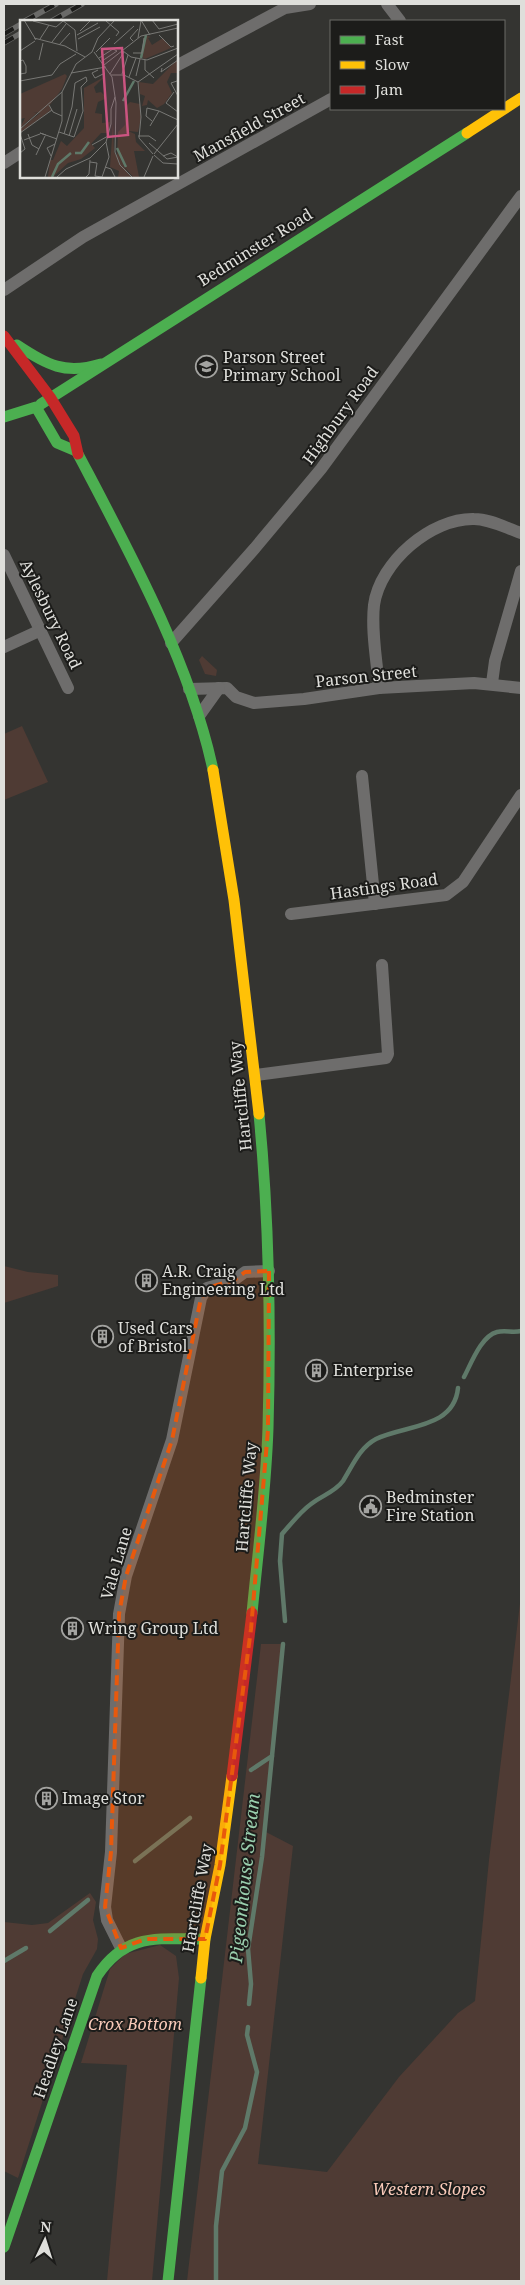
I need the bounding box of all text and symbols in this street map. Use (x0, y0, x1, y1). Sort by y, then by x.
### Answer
inset map (20, 20, 178, 178)
legend (330, 20, 505, 110)
text: Fast (375, 29, 404, 49)
text: Slow (375, 54, 409, 74)
text: Jam (374, 79, 403, 99)
street label: Mansfield Street (189, 87, 309, 167)
street label: Bedminster Road (194, 203, 317, 291)
place label: Parson Street Primary School (223, 346, 340, 386)
school or university icon: Parson Street Primary School (195, 354, 219, 378)
street label: Highbury Road (297, 362, 383, 468)
street label: Aylesbury Road (15, 555, 87, 673)
street label: Parson Street (314, 660, 418, 692)
street label: Hastings Road (329, 868, 439, 904)
street label: Hartcliffe Way (223, 1039, 257, 1152)
place label: A.R. Craig Engineering Ltd (162, 1260, 285, 1300)
building icon: A.R. Craig Engineering Ltd (134, 1268, 158, 1292)
place label: Used Cars of Bristol (118, 1317, 193, 1357)
building icon: Used Cars of Bristol (90, 1325, 114, 1349)
building icon: Enterprise (305, 1358, 329, 1382)
place label: Enterprise (333, 1359, 413, 1381)
street label: Hartcliffe Way (230, 1440, 262, 1553)
place label: Bedminster Fire Station (386, 1486, 475, 1526)
public building icon: Bedminster Fire Station (358, 1494, 382, 1518)
street label: Vale Lane (95, 1524, 137, 1602)
building icon: Wring Group Ltd (60, 1616, 84, 1640)
place label: Wring Group Ltd (88, 1617, 218, 1639)
building icon: Image Stor (34, 1786, 58, 1810)
place label: Image Stor (62, 1787, 145, 1809)
water label: Pigeonhouse Stream (223, 1792, 265, 1965)
street label: Hartcliffe Way (177, 1841, 218, 1954)
street label: Headley Lane (28, 1995, 82, 2101)
park label: Crox Bottom (88, 2013, 183, 2035)
park label: Western Slopes (372, 2178, 486, 2200)
north arrow (20, 2215, 70, 2265)
text: N (40, 2217, 52, 2236)

